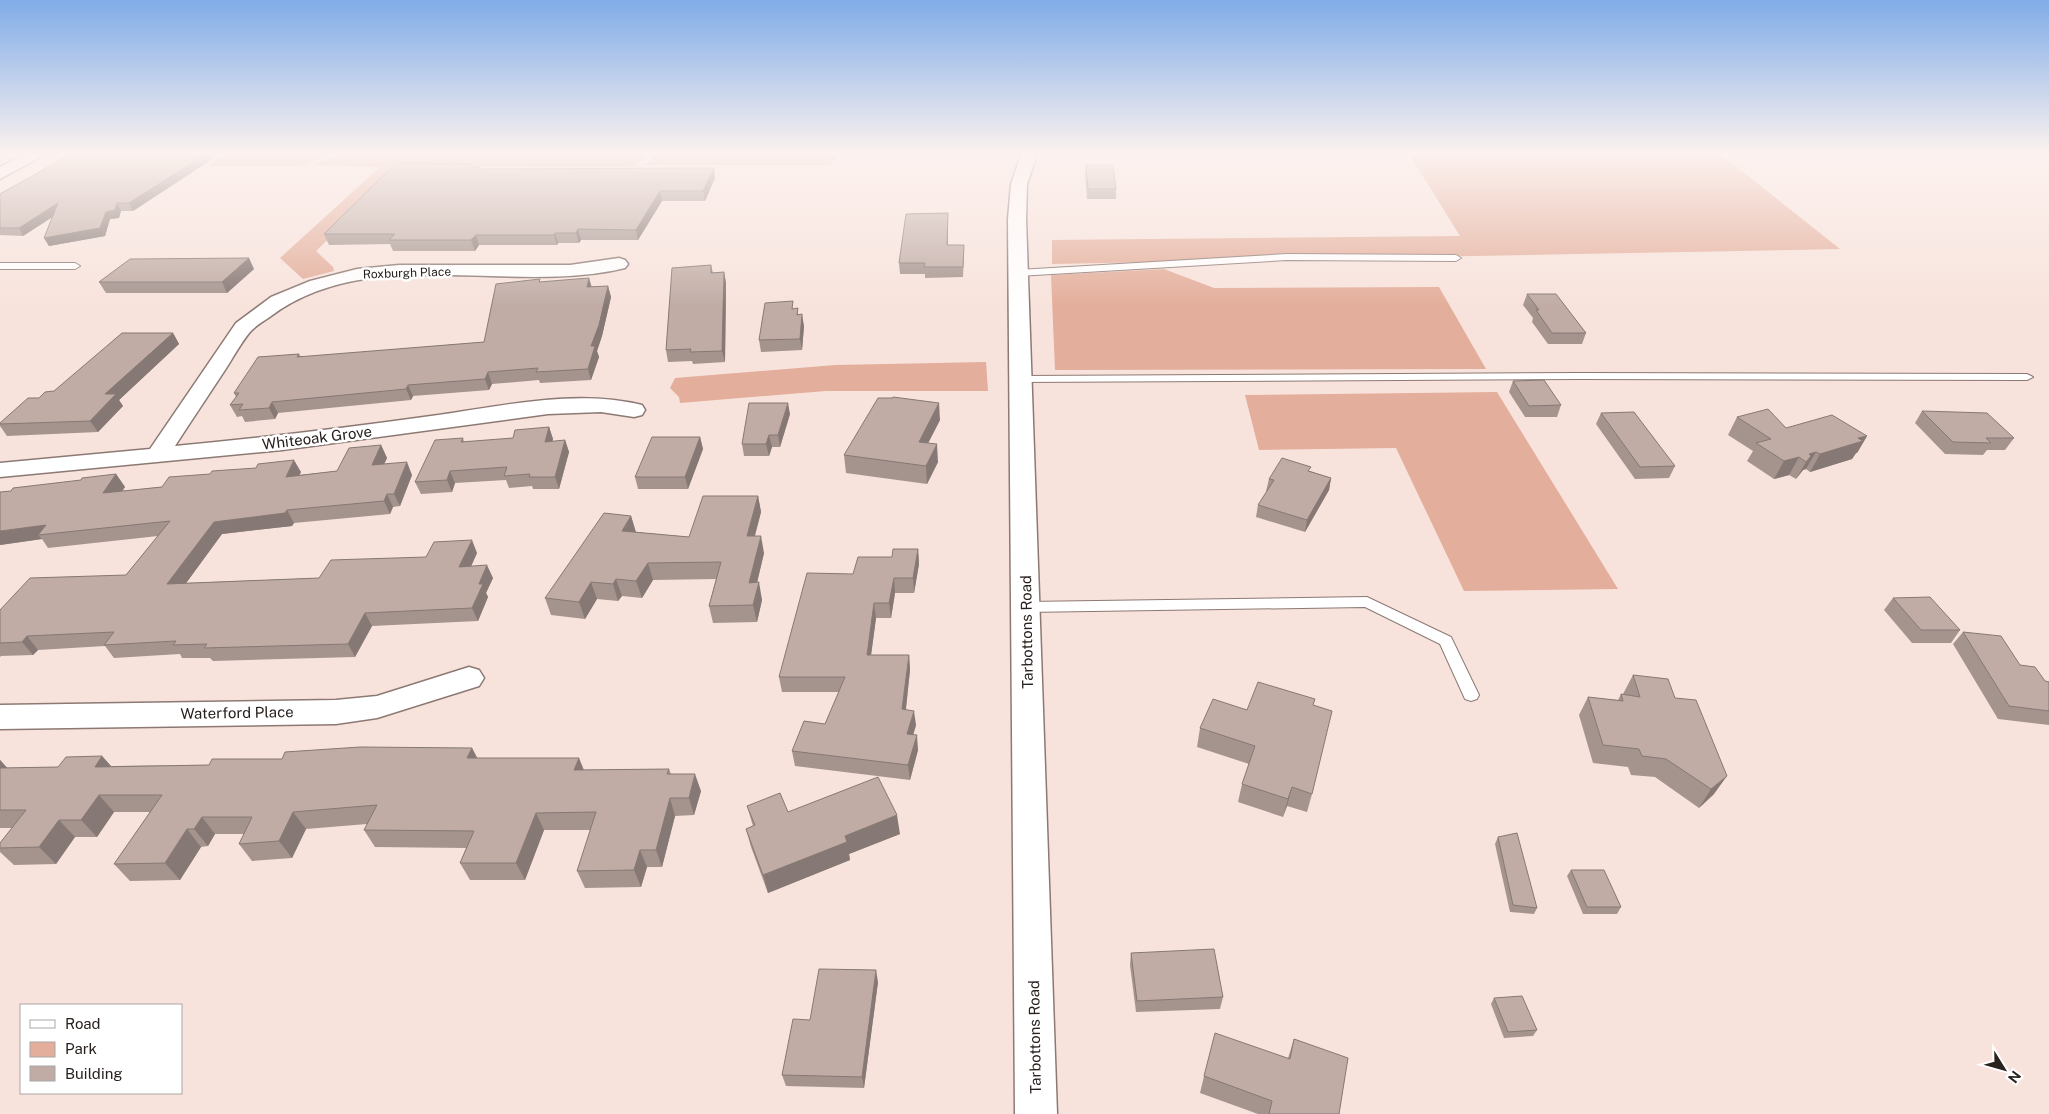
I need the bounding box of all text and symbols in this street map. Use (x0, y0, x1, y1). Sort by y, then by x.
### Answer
street label: Roxburgh Place (363, 264, 452, 282)
street label: Whiteoak Grove (261, 422, 373, 453)
street label: Tarbottons Road (1017, 575, 1036, 689)
street label: Waterford Place (180, 703, 294, 722)
street label: Tarbottons Road (1025, 980, 1044, 1094)
legend (20, 1004, 182, 1094)
text: Road (65, 1015, 101, 1032)
text: Park (65, 1040, 97, 1057)
north arrow (1979, 1044, 2029, 1094)
text: Building (65, 1065, 123, 1082)
text: N (2005, 1068, 2024, 1086)

